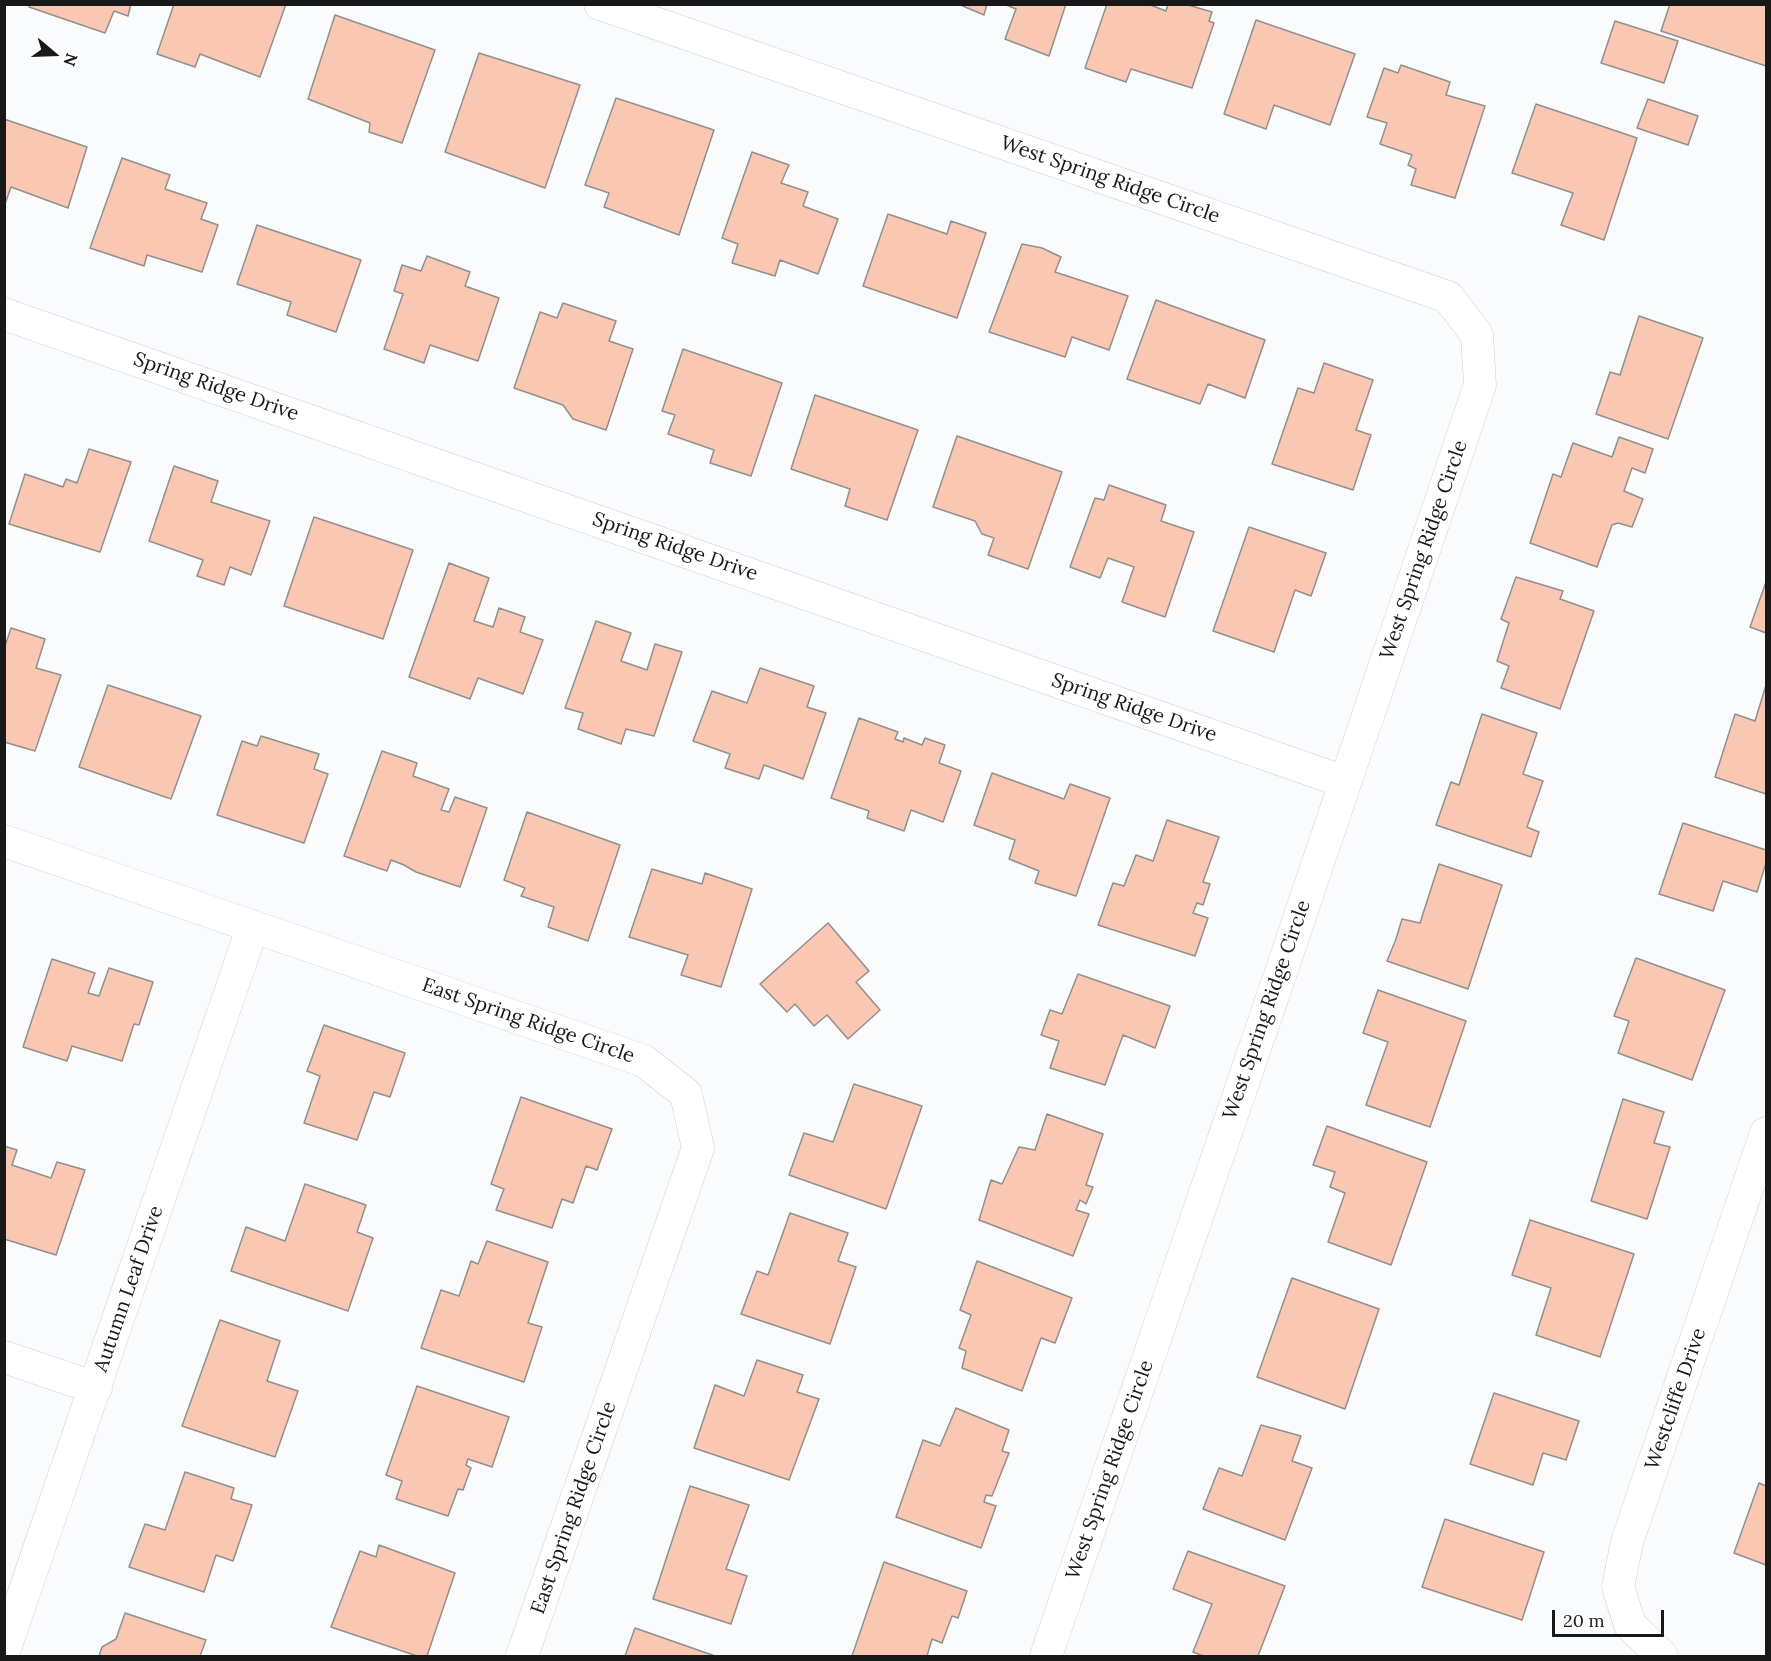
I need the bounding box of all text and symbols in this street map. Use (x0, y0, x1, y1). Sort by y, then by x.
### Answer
north arrow (24, 24, 84, 84)
text: N (60, 51, 82, 69)
street label: West Spring Ridge Circle (997, 131, 1223, 229)
street label: Spring Ridge Drive (130, 347, 302, 427)
street label: West Spring Ridge Circle (1375, 437, 1473, 663)
street label: Spring Ridge Drive (589, 507, 761, 587)
street label: Spring Ridge Drive (1048, 668, 1220, 748)
street label: West Spring Ridge Circle (1218, 897, 1316, 1123)
street label: East Spring Ridge Circle (419, 973, 637, 1069)
street label: Autumn Leaf Drive (89, 1203, 169, 1375)
street label: Westcliffe Drive (1640, 1325, 1712, 1473)
street label: West Spring Ridge Circle (1061, 1357, 1159, 1583)
street label: East Spring Ridge Circle (526, 1399, 622, 1617)
scale bar (1555, 1598, 1668, 1636)
text: 20 m (1563, 1609, 1605, 1632)

